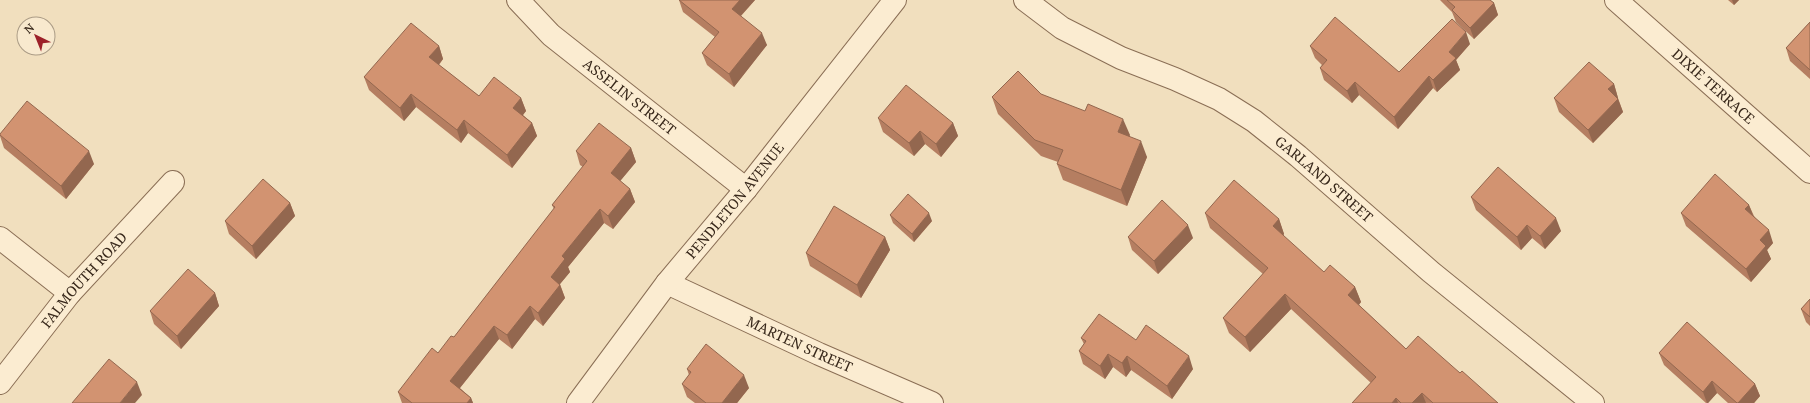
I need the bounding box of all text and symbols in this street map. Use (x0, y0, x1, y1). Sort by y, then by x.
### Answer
north arrow (16, 16, 56, 56)
text: N (21, 20, 37, 37)
street label: DIXIE TERRACE (1668, 44, 1759, 128)
street label: ASSELIN STREET (579, 54, 680, 139)
street label: GARLAND STREET (1271, 131, 1377, 226)
street label: PENDLETON AVENUE (681, 138, 788, 263)
street label: FALMOUTH ROAD (36, 228, 131, 332)
street label: MARTEN STREET (743, 311, 856, 377)

